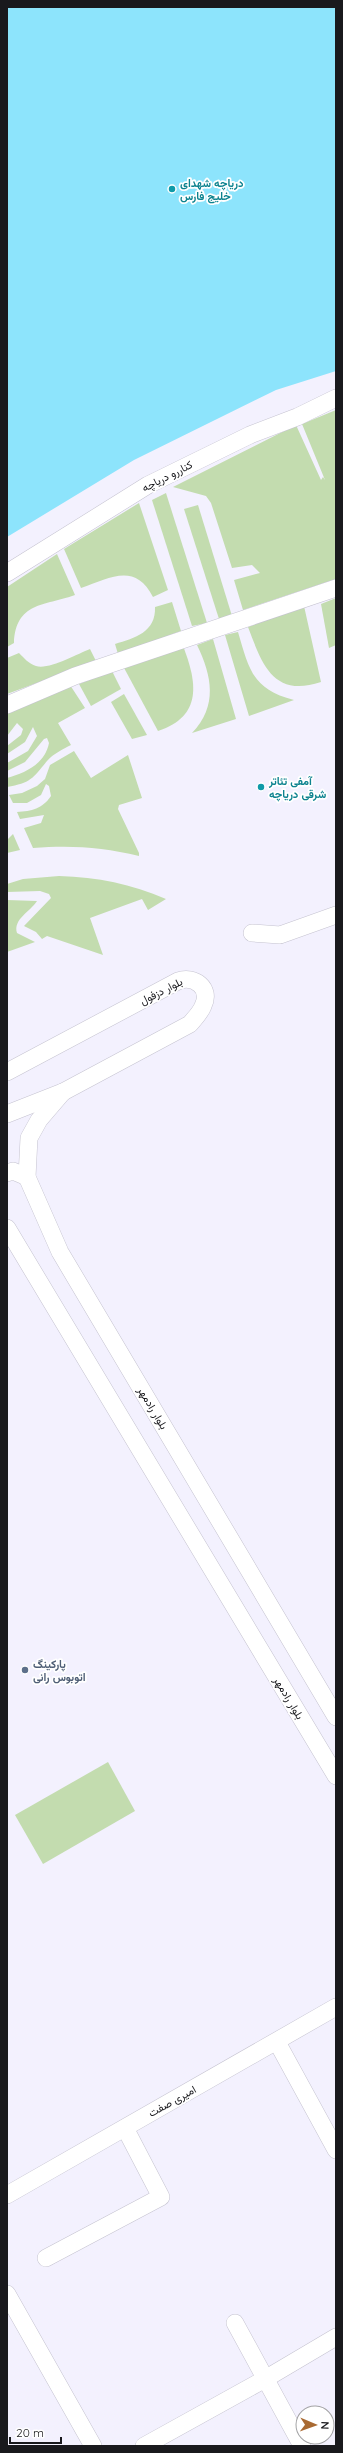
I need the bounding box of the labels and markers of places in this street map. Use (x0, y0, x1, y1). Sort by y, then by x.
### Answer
place label: دریاچه شهدای خلیج فارس (180, 176, 244, 204)
marker: دریاچه شهدای خلیج فارس (167, 184, 177, 194)
place label: آمفی تئاتر شرقی دریاچه (268, 774, 326, 802)
marker: آمفی تئاتر شرقی دریاچه (256, 782, 266, 792)
place label: پارکینگ اتوبوس رانی (33, 1657, 86, 1684)
marker: پارکینگ اتوبوس رانی (20, 1665, 30, 1675)

